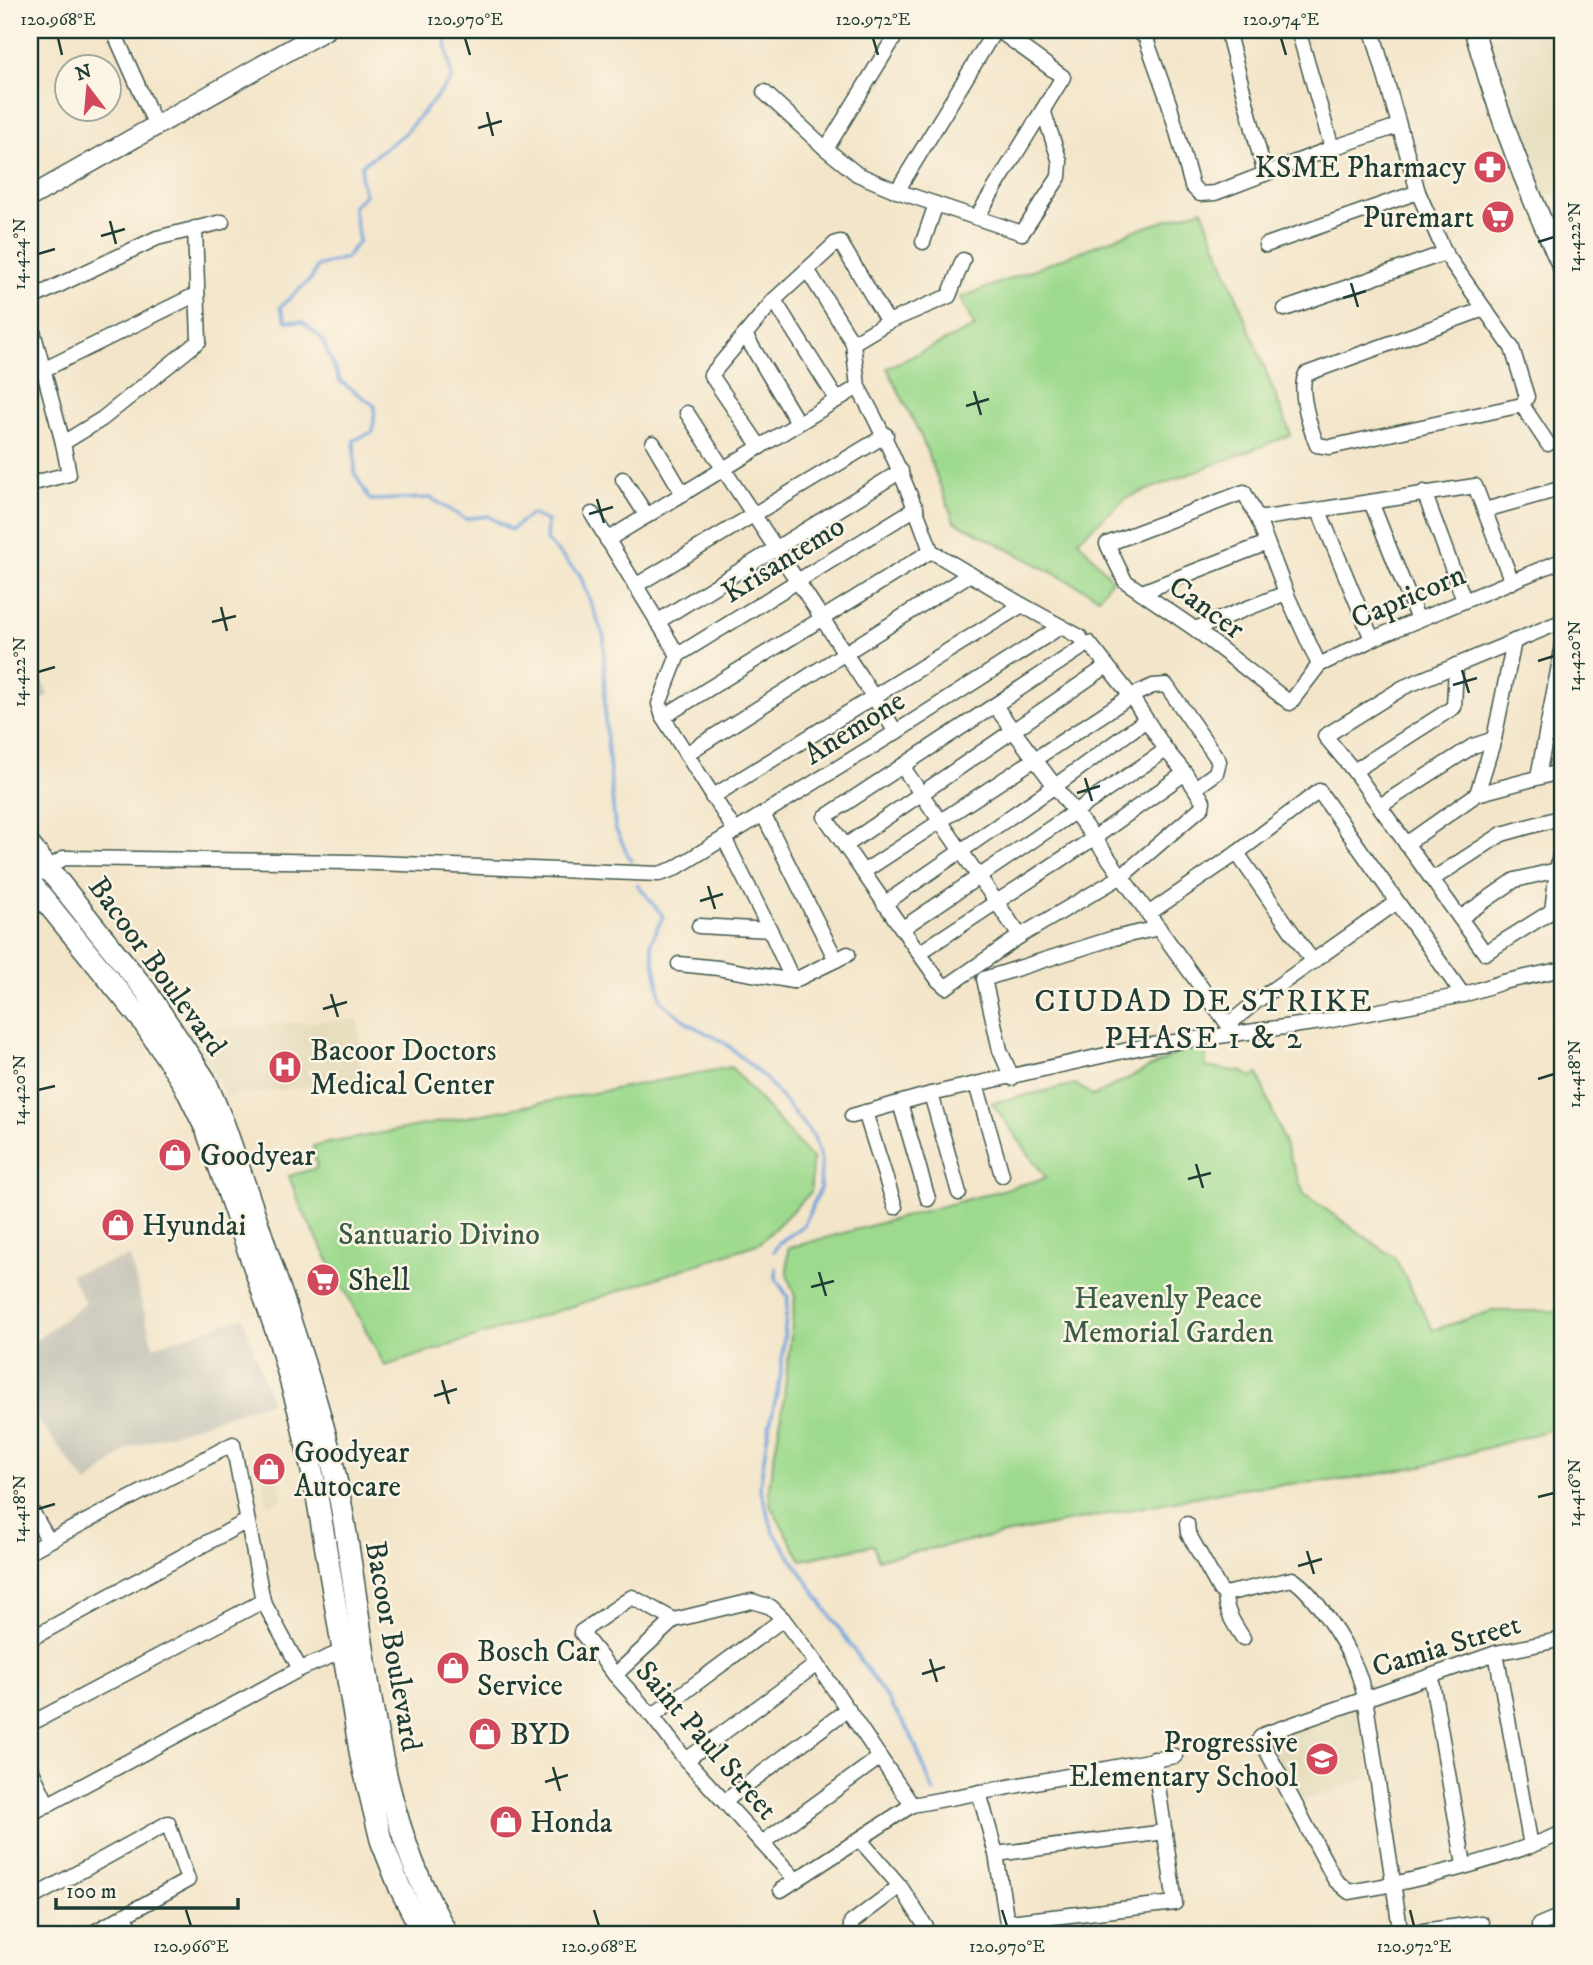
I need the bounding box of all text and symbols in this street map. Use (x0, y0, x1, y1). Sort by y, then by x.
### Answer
text: 120.968°E (20, 9, 96, 31)
text: 120.970°E (427, 9, 503, 31)
text: 120.972°E (835, 9, 911, 31)
text: 120.974°E (1243, 9, 1319, 31)
north arrow (52, 52, 122, 122)
text: N (73, 60, 95, 86)
pharmacy icon: KSME Pharmacy (1471, 148, 1509, 186)
place label: KSME Pharmacy (1255, 150, 1467, 187)
supermarket icon: Puremart (1479, 198, 1517, 236)
place label: Puremart (1362, 200, 1474, 237)
text: 14.422°N (1564, 202, 1586, 272)
text: 14.424°N (9, 218, 31, 290)
street label: Krisantemo (716, 508, 852, 612)
street label: Capricorn (1346, 557, 1472, 638)
street label: Cancer (1161, 568, 1251, 648)
text: 14.420°N (1564, 620, 1586, 692)
text: 14.422°N (9, 637, 31, 707)
street label: Anemone (797, 683, 912, 774)
street label: Bacoor Boulevard (79, 870, 234, 1064)
district label: CIUDAD DE STRIKE PHASE 1 & 2 (1034, 982, 1374, 1059)
place label: Bacoor Doctors Medical Center (310, 1033, 496, 1104)
text: 14.418°N (1564, 1040, 1586, 1108)
hospital icon: Bacoor Doctors Medical Center (266, 1048, 304, 1086)
text: 14.420°N (9, 1054, 31, 1126)
shop icon: Goodyear (156, 1136, 194, 1174)
place label: Goodyear (200, 1138, 316, 1175)
shop icon: Hyundai (99, 1206, 137, 1244)
place label: Hyundai (142, 1208, 246, 1245)
park label: Santuario Divino (338, 1217, 540, 1254)
supermarket icon: Shell (304, 1261, 342, 1299)
place label: Shell (348, 1263, 410, 1300)
park label: Heavenly Peace Memorial Garden (1062, 1281, 1274, 1352)
place label: Goodyear Autocare (294, 1435, 410, 1506)
shop icon: Goodyear Autocare (250, 1450, 288, 1488)
text: 14.416°N (1564, 1458, 1586, 1527)
text: 14.418°N (9, 1475, 31, 1543)
street label: Bacoor Boulevard (356, 1538, 429, 1754)
street label: Camia Street (1368, 1606, 1525, 1687)
place label: Bosch Car Service (477, 1634, 600, 1705)
shop icon: Bosch Car Service (434, 1649, 472, 1687)
street label: Saint Paul Street (627, 1654, 785, 1828)
shop icon: BYD (466, 1715, 504, 1753)
place label: BYD (510, 1717, 570, 1754)
place label: Progressive Elementary School (1069, 1725, 1298, 1796)
school or university icon: Progressive Elementary School (1303, 1740, 1341, 1778)
shop icon: Honda (487, 1803, 525, 1841)
place label: Honda (530, 1805, 613, 1842)
scale bar (56, 1867, 238, 1911)
text: 100 m (66, 1879, 117, 1905)
text: 120.966°E (153, 1936, 229, 1958)
text: 120.968°E (561, 1936, 637, 1958)
text: 120.970°E (969, 1936, 1045, 1958)
text: 120.972°E (1376, 1936, 1452, 1958)

